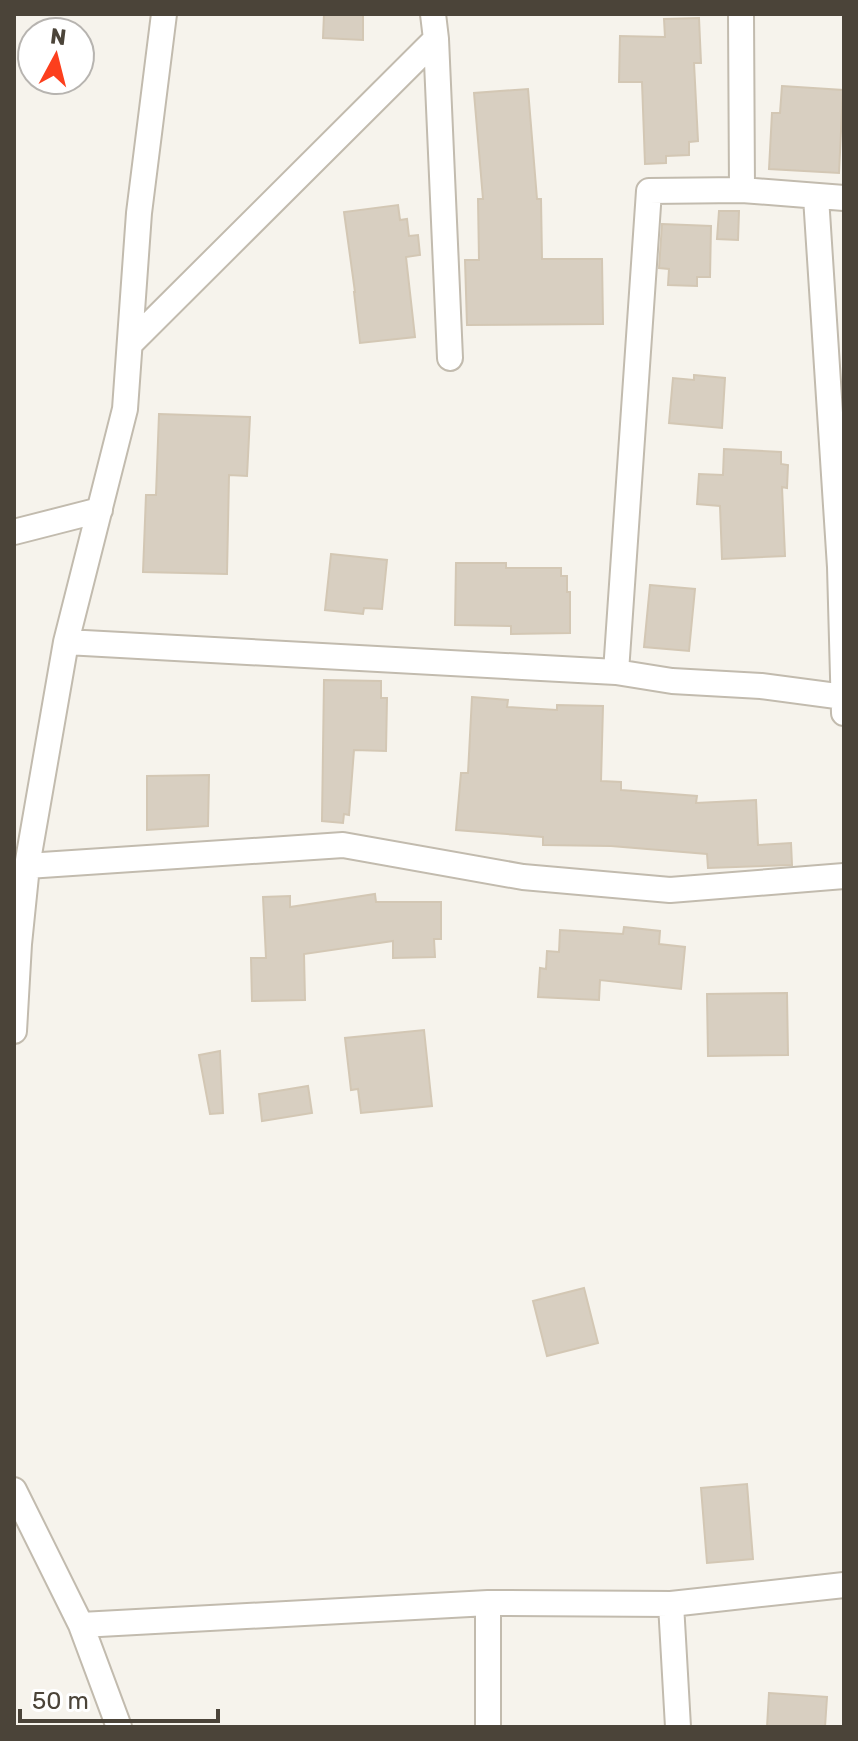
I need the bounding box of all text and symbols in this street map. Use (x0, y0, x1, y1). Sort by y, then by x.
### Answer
north arrow (16, 16, 96, 96)
text: N (49, 22, 68, 51)
scale bar (20, 1673, 218, 1723)
text: 50 m (32, 1687, 89, 1715)

